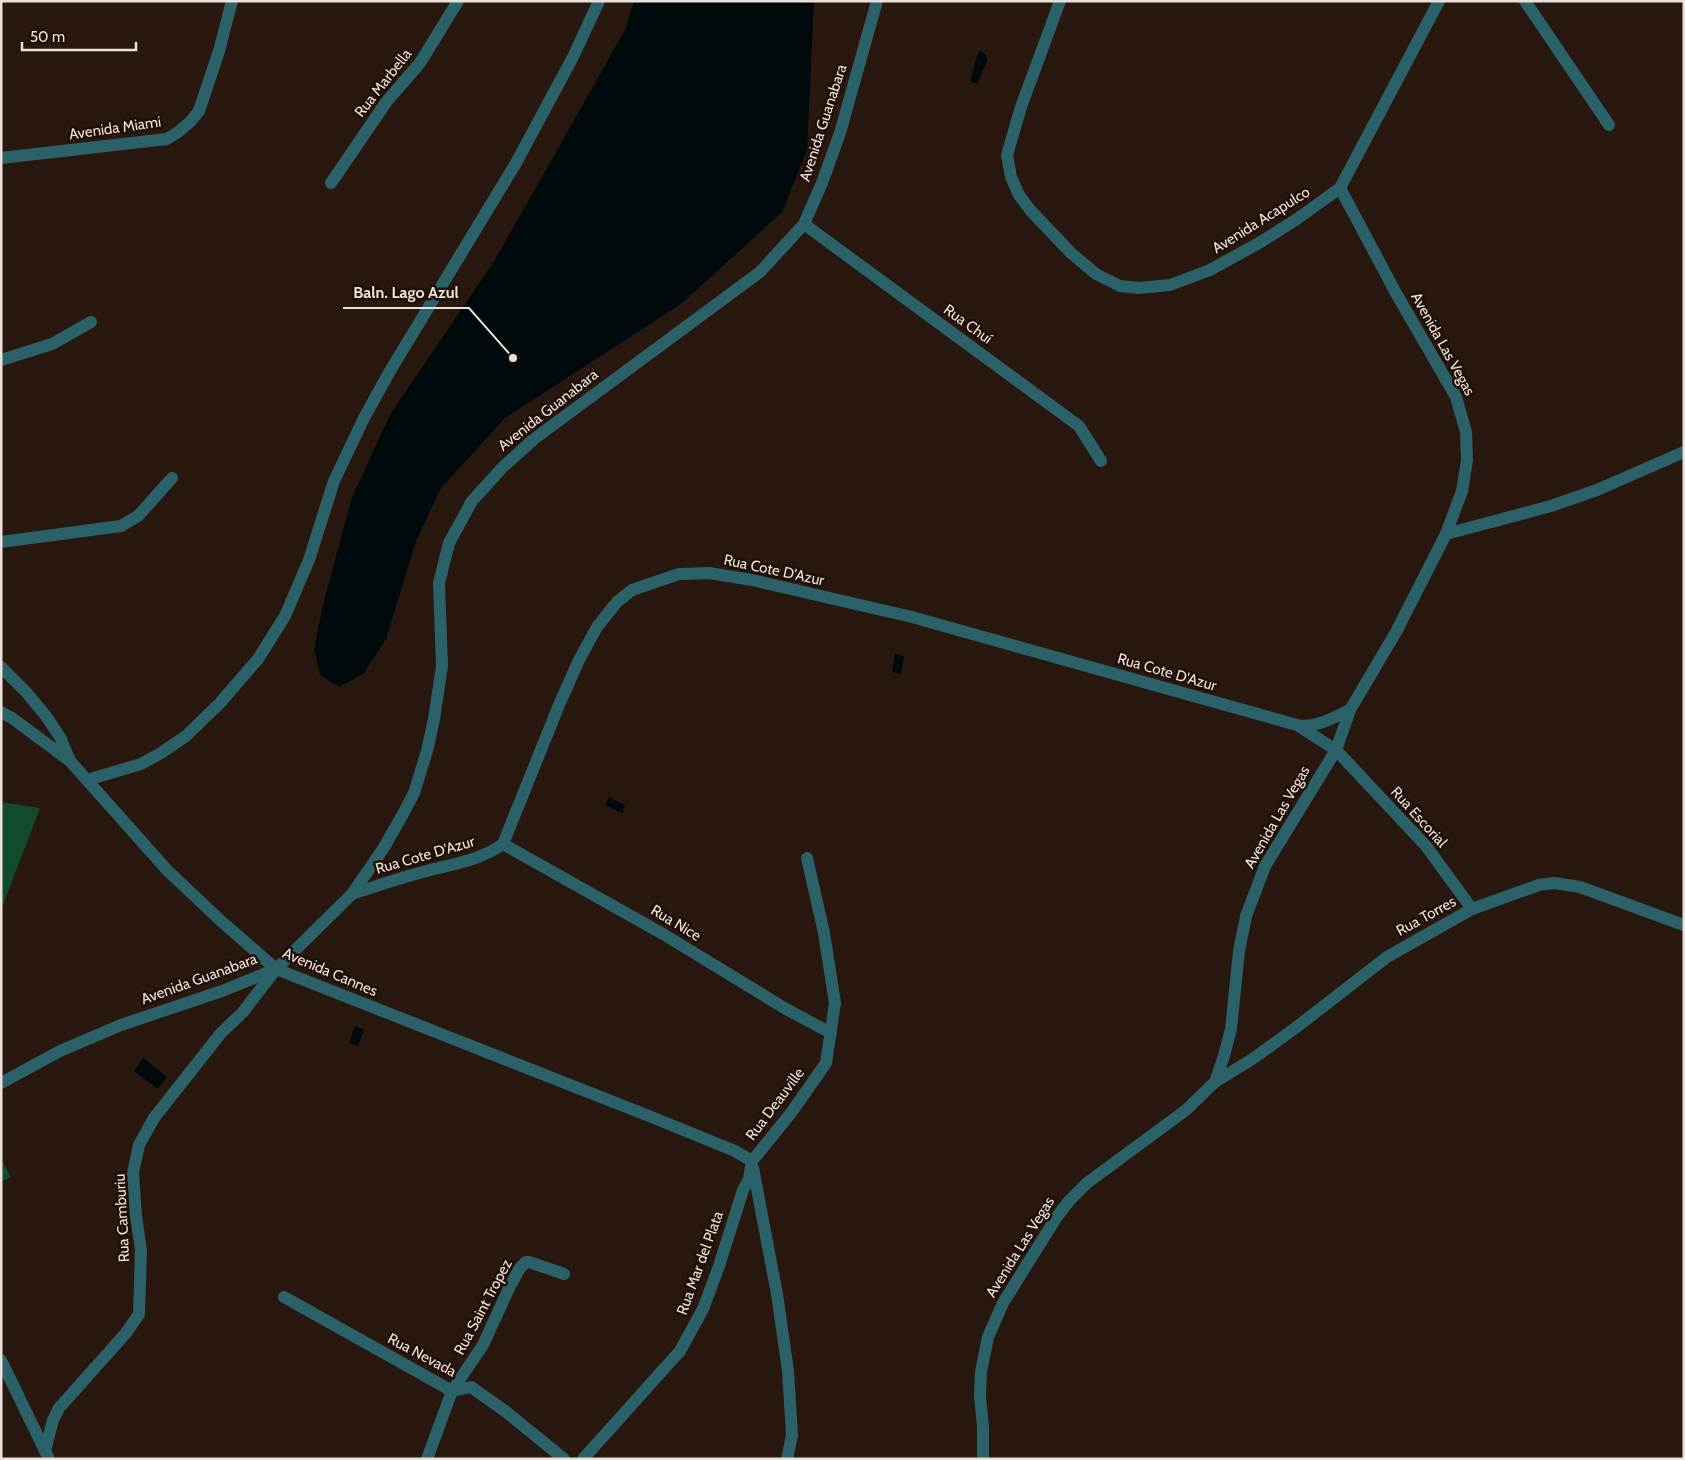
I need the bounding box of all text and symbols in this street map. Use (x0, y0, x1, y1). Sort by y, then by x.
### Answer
scale bar (22, 20, 136, 52)
text: 50 m (30, 28, 65, 46)
street label: Rua Marbella (351, 45, 416, 121)
street label: Avenida Guanabara (796, 61, 851, 184)
street label: Avenida Miami (68, 113, 162, 143)
street label: Avenida Acapulco (1209, 183, 1313, 257)
callout: Baln. Lago Azul (343, 277, 469, 308)
text: Baln. Lago Azul (353, 283, 459, 302)
street label: Avenida Las Vegas (1407, 289, 1479, 399)
street label: Rua Chuí (940, 300, 996, 348)
street label: Avenida Guanabara (494, 365, 602, 455)
street label: Rua Cote D'Azur (722, 551, 826, 589)
street label: Rua Cote D'Azur (1115, 649, 1219, 695)
street label: Avenida Las Vegas (1240, 763, 1314, 871)
street label: Rua Escorial (1387, 783, 1451, 851)
street label: Rua Cote D'Azur (373, 832, 477, 878)
street label: Rua Torres (1393, 892, 1459, 940)
street label: Rua Nice (648, 901, 705, 945)
street label: Avenida Cannes (280, 944, 380, 1000)
street label: Avenida Guanabara (139, 949, 260, 1008)
street label: Rua Deauville (742, 1064, 808, 1144)
street label: Rua Camburiu (111, 1173, 133, 1263)
street label: Avenida Las Vegas (982, 1193, 1058, 1301)
street label: Rua Mar del Plata (673, 1208, 727, 1317)
street label: Rua Saint Tropez (450, 1256, 516, 1358)
street label: Rua Nevada (385, 1329, 460, 1381)

